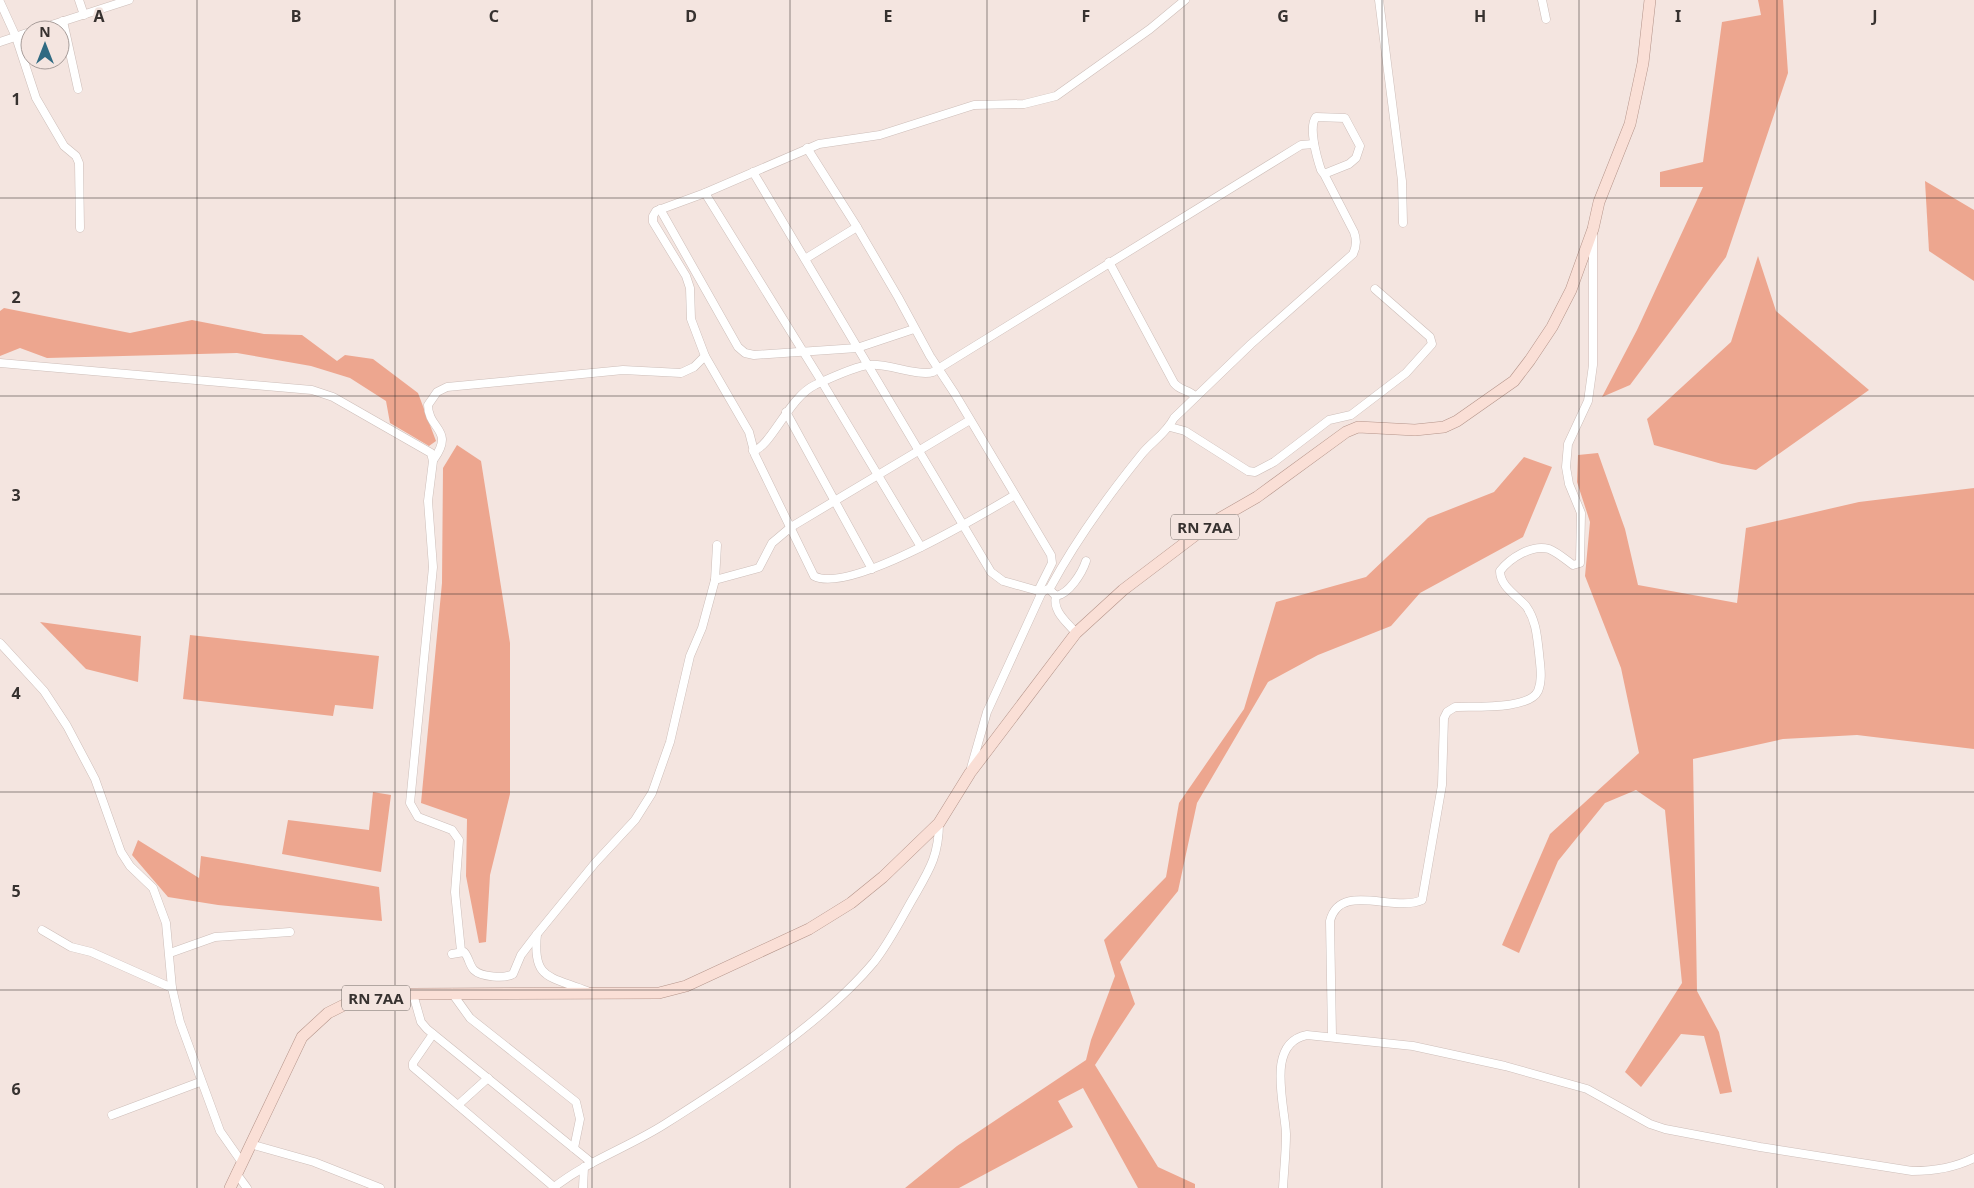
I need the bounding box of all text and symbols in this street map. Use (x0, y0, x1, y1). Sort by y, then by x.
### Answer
text: A (93, 5, 105, 27)
text: B (291, 5, 301, 27)
text: C (489, 5, 499, 27)
text: D (685, 5, 697, 27)
text: E (884, 5, 893, 27)
text: F (1082, 5, 1090, 27)
text: G (1277, 5, 1289, 27)
text: H (1474, 5, 1486, 27)
text: I (1675, 5, 1681, 27)
text: J (1870, 5, 1878, 27)
north arrow (20, 20, 70, 70)
text: N (39, 22, 51, 41)
text: 1 (11, 88, 21, 110)
text: 2 (11, 286, 21, 308)
text: 3 (11, 484, 21, 506)
road number: RN 7AA (1171, 514, 1239, 540)
text: 4 (11, 682, 21, 704)
text: 5 (11, 880, 21, 902)
road number: RN 7AA (342, 986, 410, 1010)
text: 6 (11, 1078, 21, 1100)

